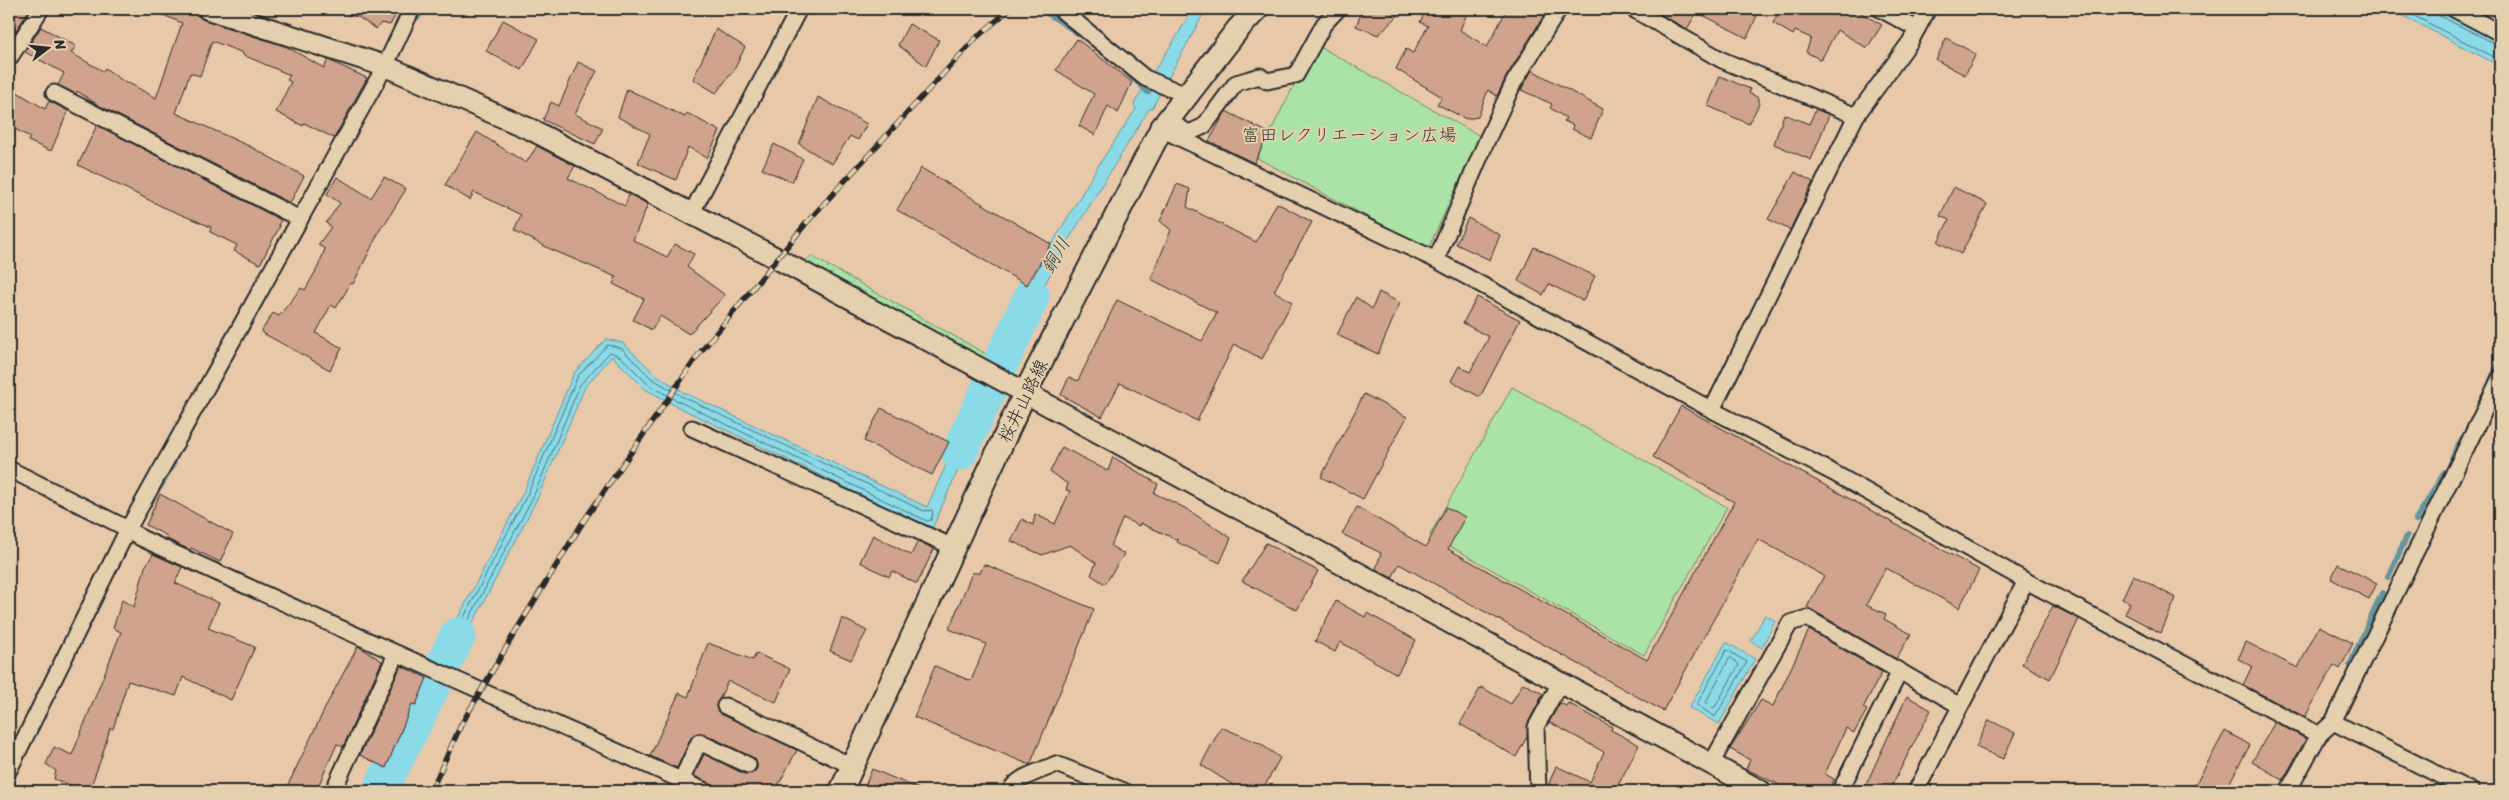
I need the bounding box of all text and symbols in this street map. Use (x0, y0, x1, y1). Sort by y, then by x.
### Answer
north arrow (22, 22, 72, 72)
text: N (46, 35, 73, 53)
park label: 富田レクリエーション広場 (1242, 119, 1456, 151)
water label: 銅川 (1031, 230, 1079, 280)
street label: 桜井山路線 (989, 354, 1057, 448)

